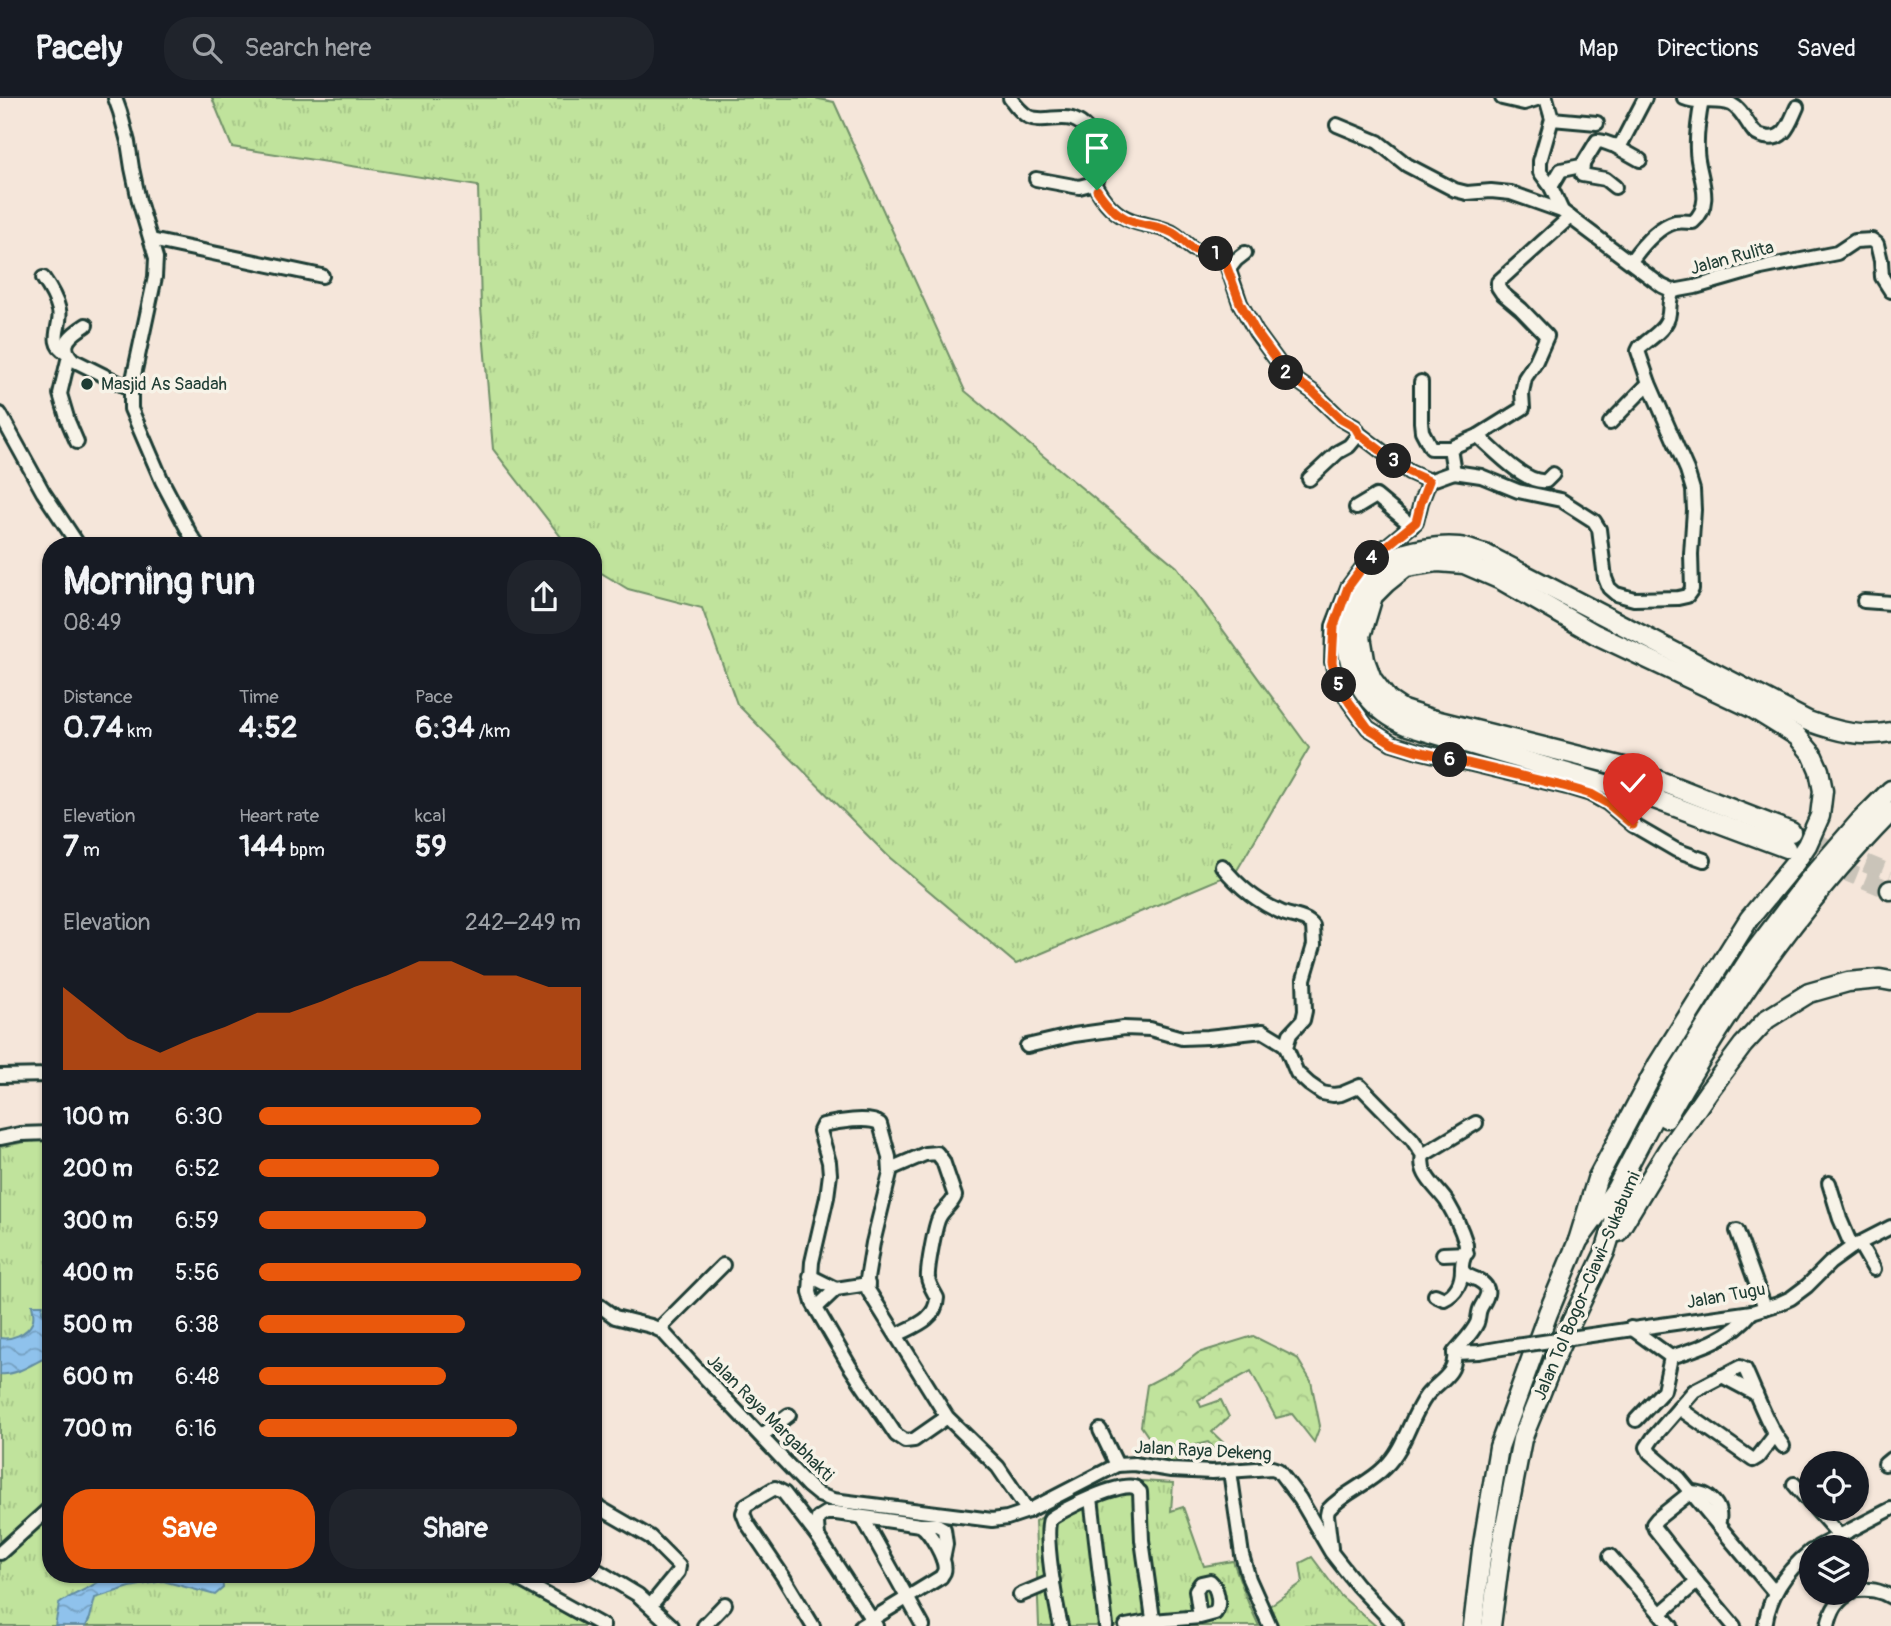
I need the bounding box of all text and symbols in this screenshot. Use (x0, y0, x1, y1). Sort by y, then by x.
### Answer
search box (164, 17, 654, 80)
text: Pacely (35, 28, 122, 69)
icon: search (188, 29, 226, 67)
text: Search here (244, 32, 371, 64)
text: Map (1579, 34, 1619, 63)
text: Directions (1657, 34, 1758, 63)
text: Saved (1796, 34, 1856, 63)
pin (1067, 118, 1127, 190)
icon: arrive (1078, 129, 1116, 167)
pin: 1 (1198, 236, 1234, 272)
street label: Jalan Rulita (1688, 236, 1776, 280)
text: 1 (1212, 241, 1219, 265)
pin: 2 (1268, 356, 1304, 390)
text: 2 (1280, 360, 1291, 384)
place label: Masjid As Saadah (101, 373, 227, 396)
marker: Masjid As Saadah (79, 376, 95, 392)
pin: 3 (1376, 444, 1412, 478)
text: 3 (1388, 448, 1399, 472)
pin: 4 (1354, 540, 1390, 575)
text: 4 (1366, 545, 1377, 569)
text: Morning run (63, 558, 255, 606)
button: share (507, 560, 581, 634)
text: 08:49 (63, 608, 122, 637)
pin: 5 (1322, 668, 1356, 702)
text: 5 (1333, 672, 1344, 696)
text: Distance (63, 685, 132, 709)
text: Time (239, 685, 279, 709)
text: Pace (415, 685, 453, 709)
text: 0.74 (63, 709, 123, 746)
text: 4:52 (239, 709, 297, 746)
text: 6:34 (415, 709, 475, 746)
text: km (123, 719, 152, 743)
text: /km (475, 719, 510, 743)
pin: 6 (1432, 742, 1468, 778)
text: 6 (1444, 747, 1455, 771)
pin (1603, 753, 1663, 825)
icon: check (1614, 764, 1652, 802)
text: Elevation (63, 804, 135, 828)
text: Heart rate (239, 804, 319, 828)
text: kcal (415, 804, 446, 828)
text: 7 (63, 828, 79, 865)
text: 144 (239, 828, 286, 865)
text: 59 (415, 828, 447, 865)
text: m (79, 838, 100, 862)
text: bpm (286, 838, 325, 862)
text: Elevation (63, 908, 151, 937)
text: 242–249 m (465, 908, 581, 937)
text: 100 m (63, 1102, 129, 1131)
text: 6:30 (175, 1102, 223, 1131)
text: 200 m (63, 1154, 133, 1183)
text: 6:52 (175, 1154, 220, 1183)
street label: Jalan Tol Bogor–Ciawi–Sukabumi (1528, 1168, 1646, 1404)
text: 300 m (63, 1206, 133, 1235)
text: 6:59 (175, 1206, 219, 1235)
text: 400 m (63, 1258, 133, 1287)
text: 5:56 (175, 1258, 219, 1287)
street label: Jalan Tugu (1685, 1278, 1767, 1314)
text: 500 m (63, 1310, 132, 1339)
text: 6:38 (175, 1310, 219, 1339)
street label: Jalan Raya Margabhakti (701, 1349, 839, 1487)
text: 600 m (63, 1362, 133, 1391)
text: 6:48 (175, 1362, 219, 1391)
text: 700 m (63, 1414, 132, 1443)
text: 6:16 (175, 1414, 217, 1443)
street label: Jalan Raya Dekeng (1134, 1436, 1272, 1466)
map controls (1799, 1451, 1869, 1605)
button: locate (1799, 1451, 1869, 1521)
button: Save (63, 1489, 315, 1569)
button: Share (329, 1489, 581, 1569)
button: layers (1799, 1535, 1869, 1605)

